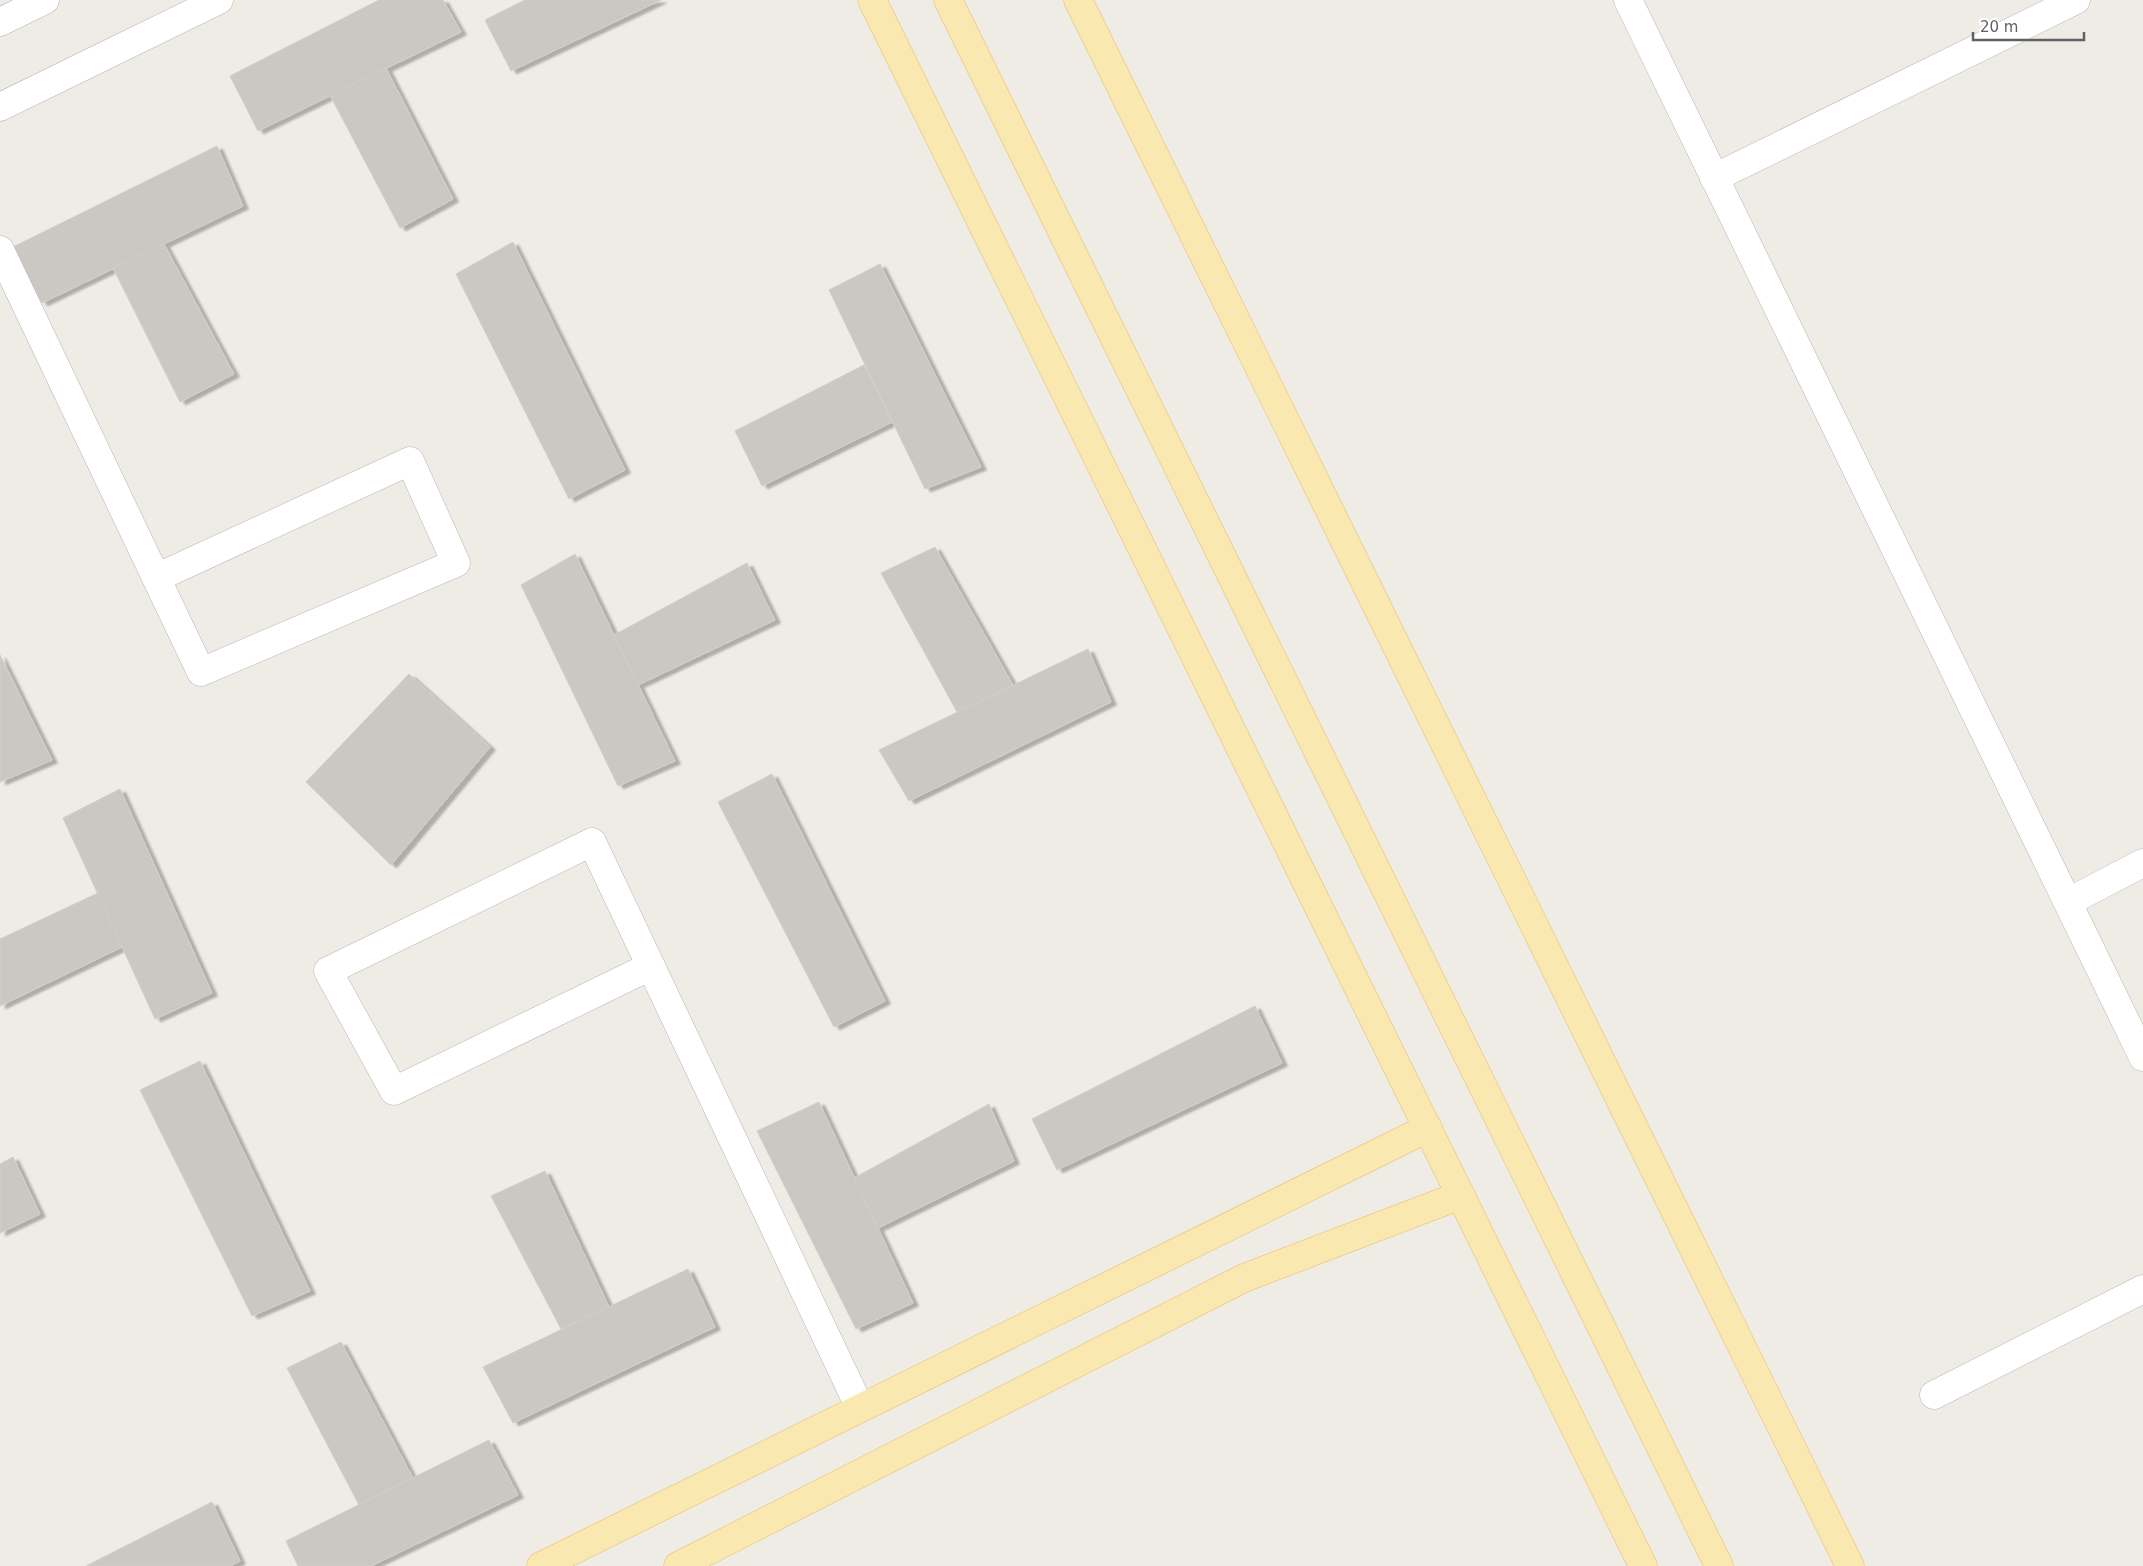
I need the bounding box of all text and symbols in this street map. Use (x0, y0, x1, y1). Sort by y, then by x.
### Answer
scale bar (1973, 10, 2084, 42)
text: 20 m (1980, 18, 2018, 36)

